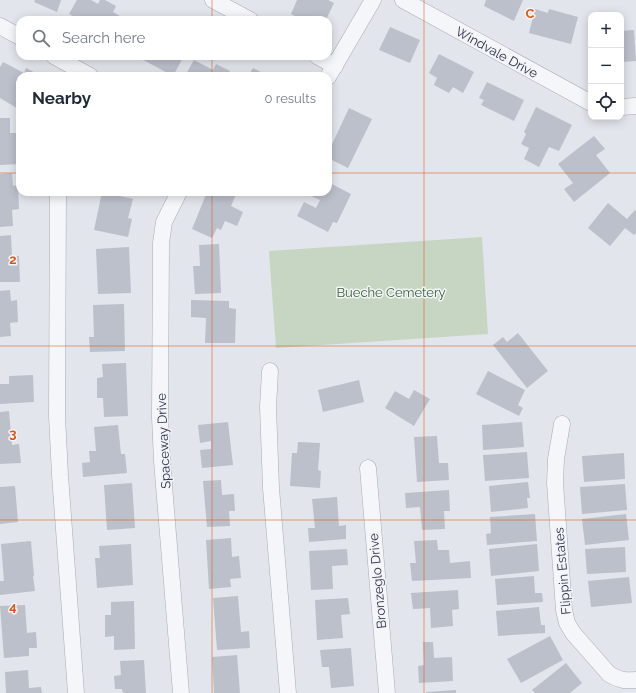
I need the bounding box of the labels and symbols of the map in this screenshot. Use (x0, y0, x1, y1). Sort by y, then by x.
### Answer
text: C (526, 6, 535, 21)
street label: Windvale Drive (453, 24, 541, 81)
text: 2 (9, 252, 17, 267)
park label: Bueche Cemetery (336, 285, 446, 300)
street label: Spaceway Drive (153, 392, 173, 489)
text: 3 (9, 426, 17, 441)
street label: Flippin Estates (551, 527, 574, 615)
street label: Bronzeglo Drive (366, 532, 389, 629)
text: 4 (9, 599, 17, 614)

